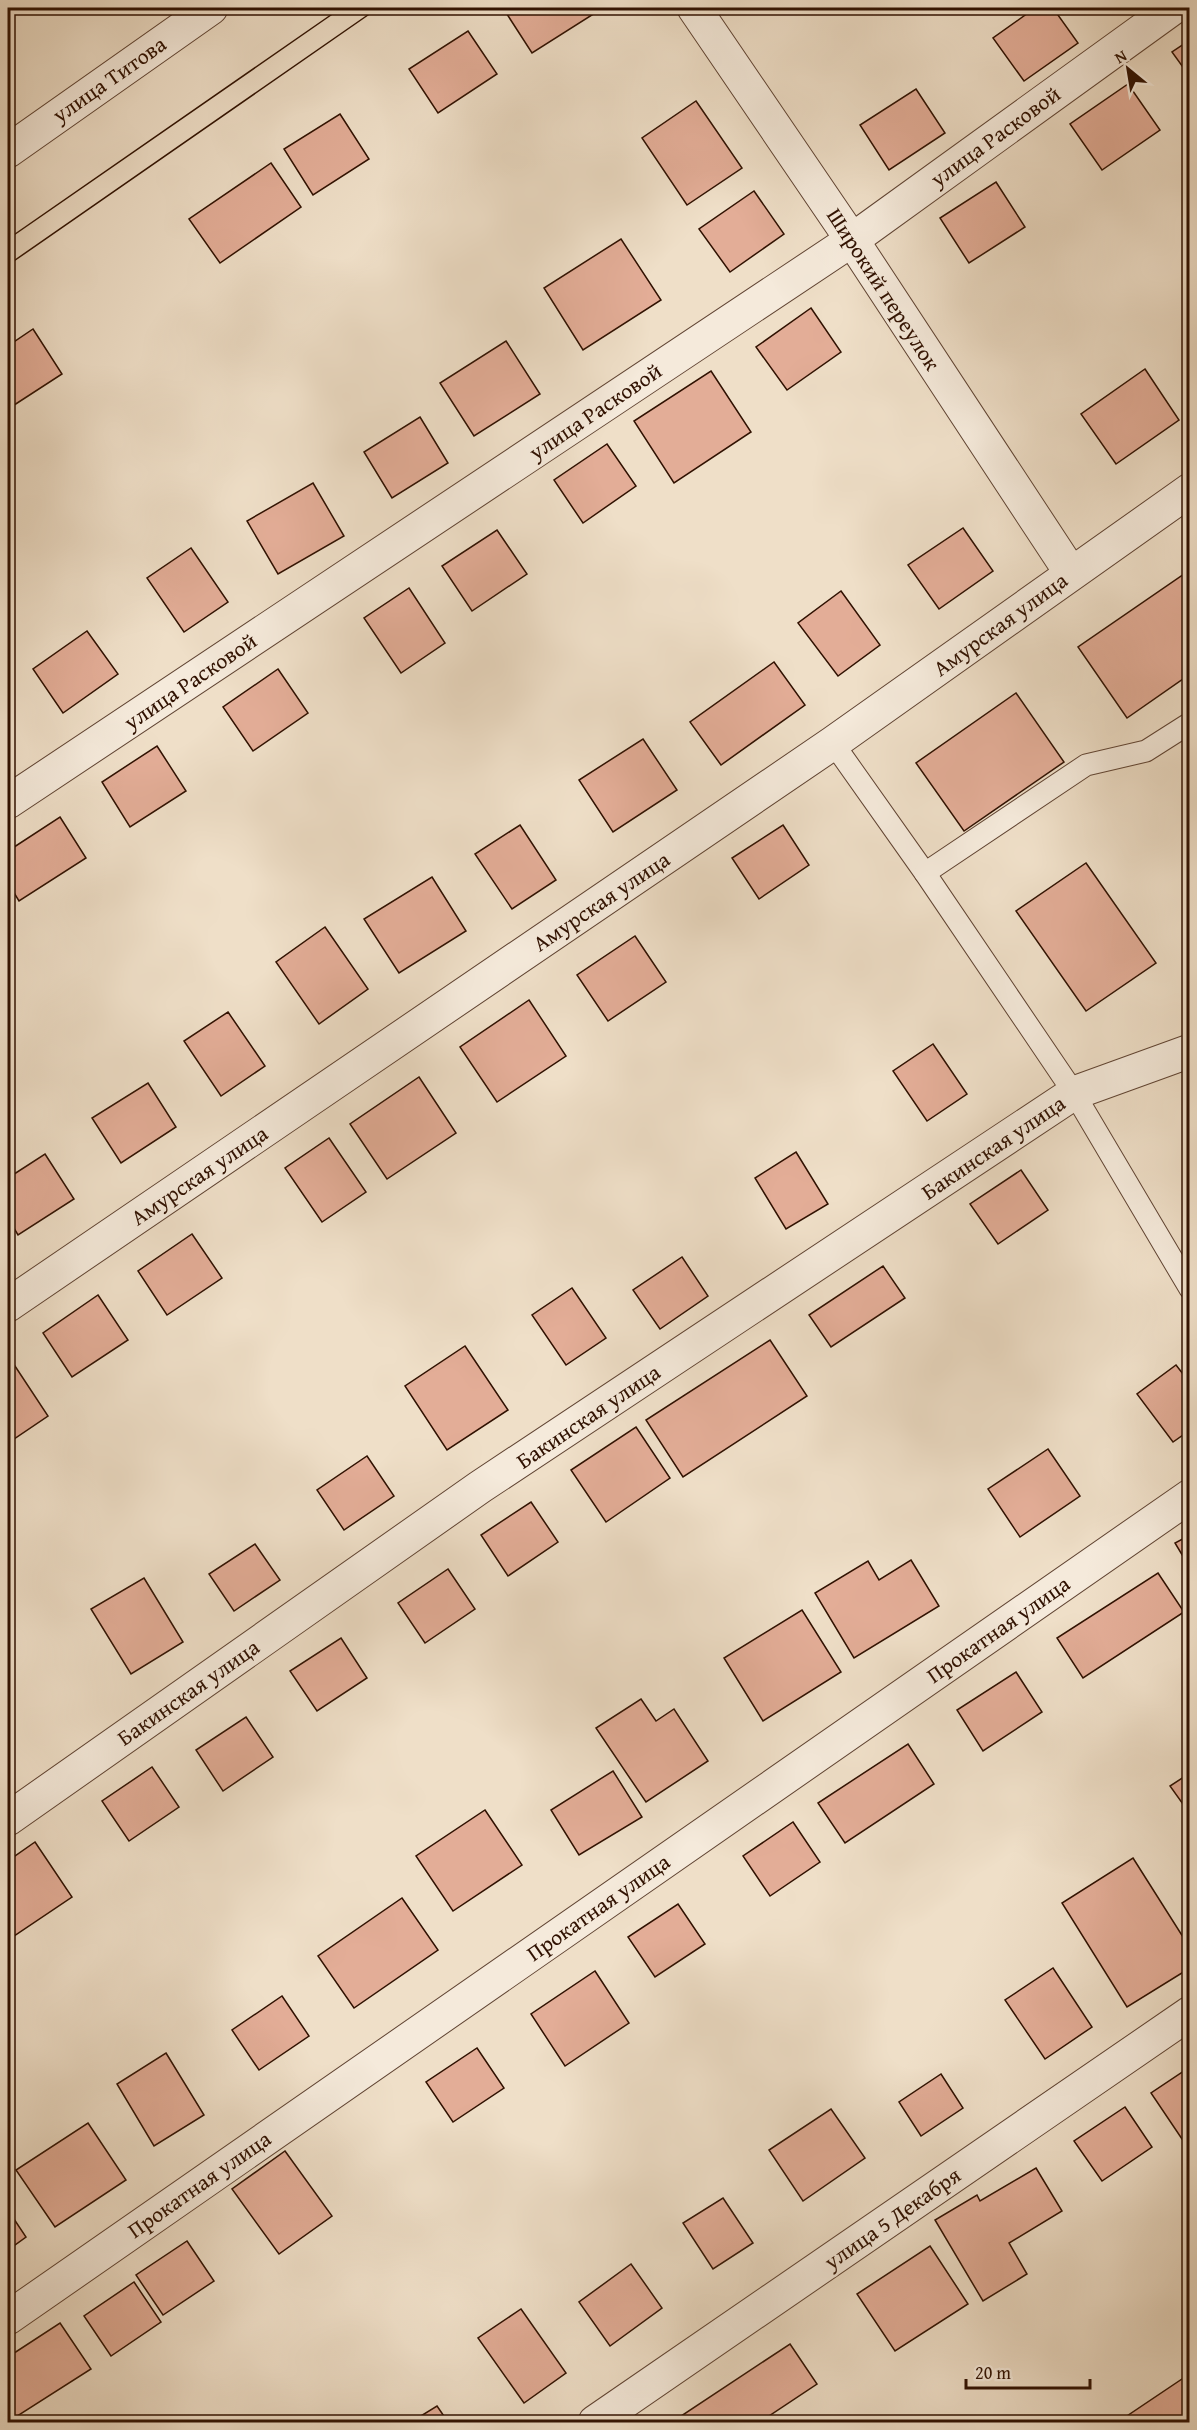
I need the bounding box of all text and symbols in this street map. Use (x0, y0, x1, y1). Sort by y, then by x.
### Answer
street label: улица Титова (45, 28, 173, 131)
north arrow (1098, 39, 1158, 99)
text: N (1110, 43, 1131, 69)
street label: улица Расковой (922, 78, 1067, 195)
street label: Широкий переулок (819, 201, 949, 377)
street label: улица Расковой (521, 355, 668, 468)
street label: Амурская улица (926, 564, 1074, 684)
street label: улица Расковой (116, 625, 263, 738)
street label: Амурская улица (526, 843, 676, 959)
street label: Бакинская улица (915, 1087, 1072, 1207)
street label: Амурская улица (124, 1117, 274, 1233)
street label: Бакинская улица (510, 1356, 667, 1476)
street label: Прокатная улица (920, 1567, 1077, 1690)
street label: Бакинская улица (110, 1631, 266, 1753)
street label: Прокатная улица (520, 1845, 677, 1968)
street label: Прокатная улица (121, 2122, 278, 2245)
street label: улица 5 Декабря (816, 2159, 967, 2278)
scale bar (966, 2352, 1090, 2390)
text: 20 m (975, 2359, 1011, 2386)

